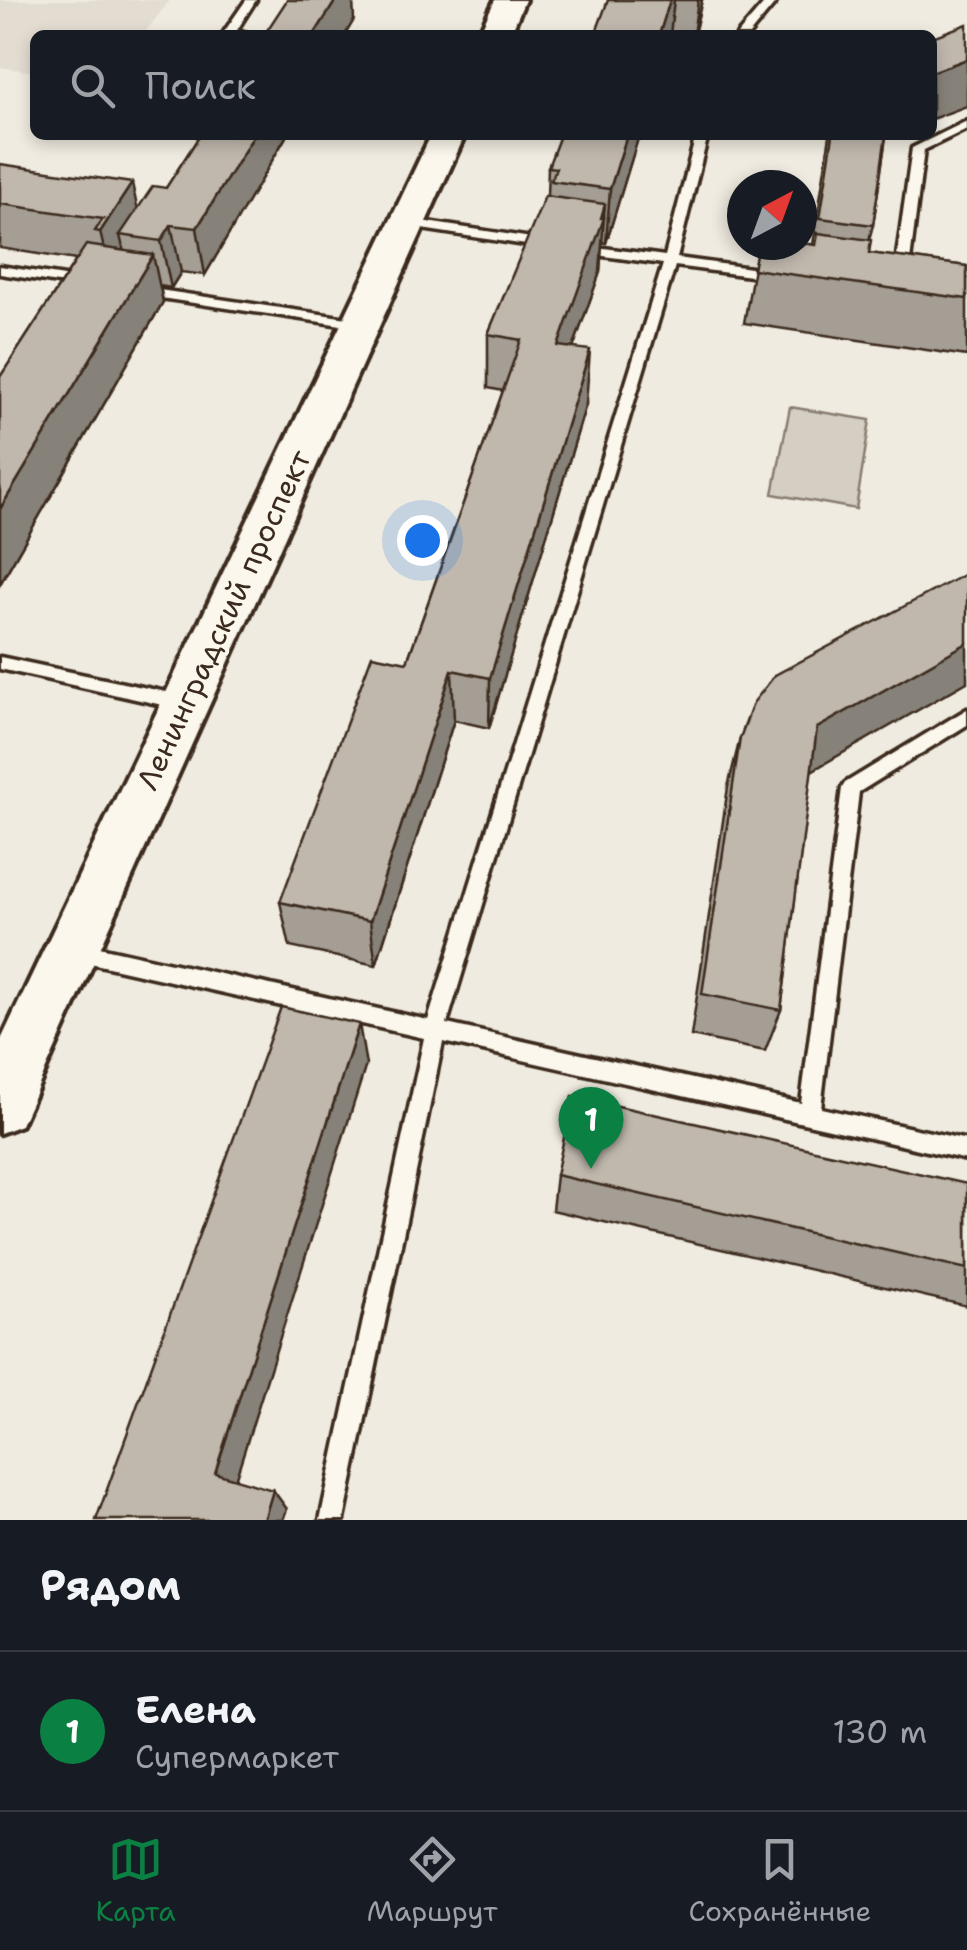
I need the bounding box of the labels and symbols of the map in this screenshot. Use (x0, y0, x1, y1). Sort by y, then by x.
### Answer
north arrow (727, 170, 817, 260)
street label: Ленинградский проспект (127, 443, 321, 796)
your location (397, 515, 448, 566)
pin: 1 (558, 1086, 624, 1169)

